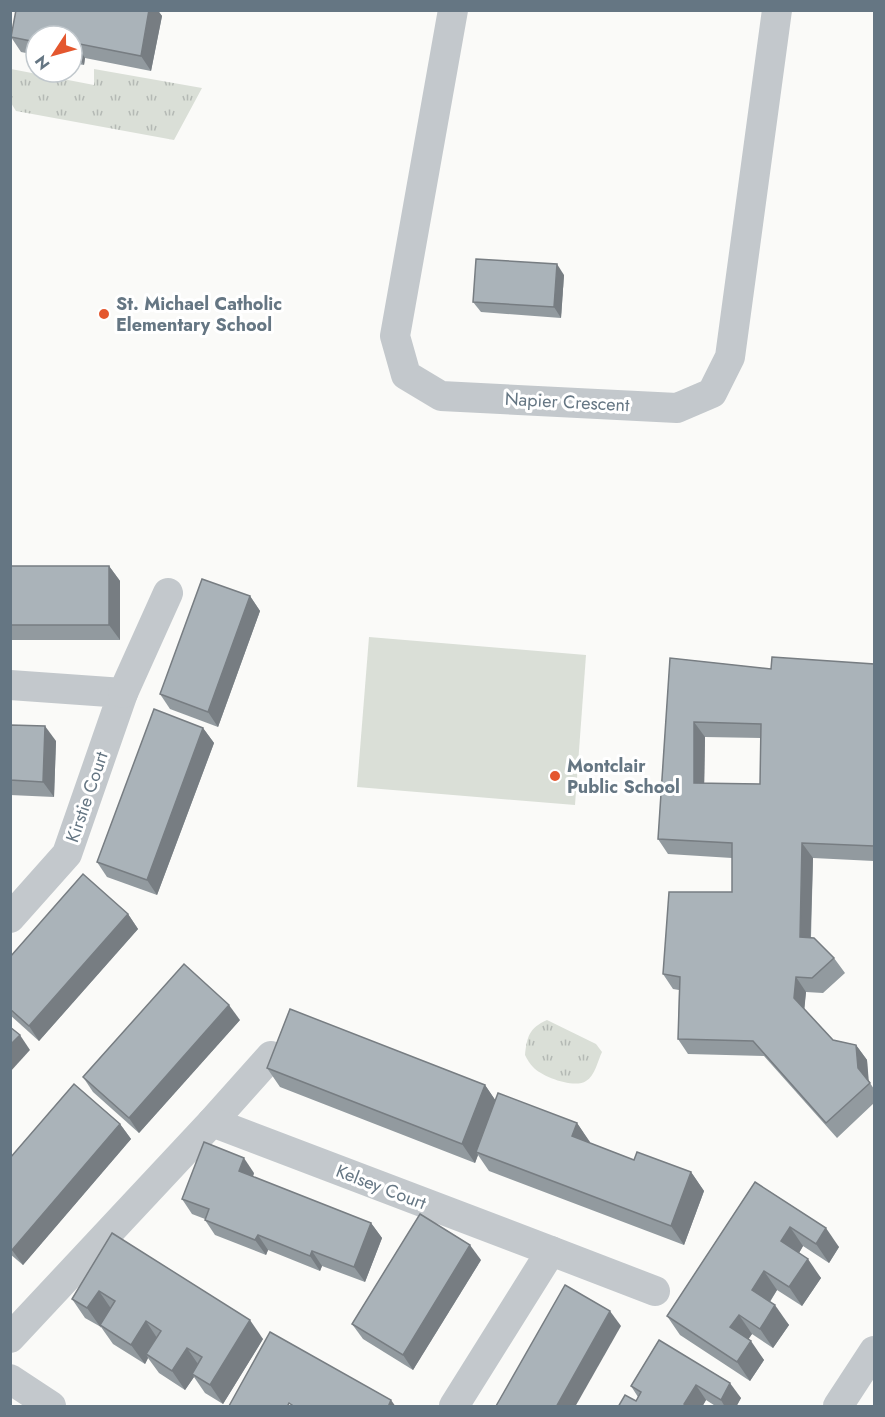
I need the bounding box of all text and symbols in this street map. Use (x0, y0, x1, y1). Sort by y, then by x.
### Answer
north arrow (24, 24, 84, 84)
text: N (29, 51, 55, 74)
place label: St. Michael Catholic Elementary School (116, 291, 282, 338)
marker: St. Michael Catholic Elementary School (97, 307, 111, 321)
street label: Napier Crescent (504, 386, 631, 418)
street label: Kirstie Court (59, 748, 115, 846)
place label: Montclair Public School (567, 753, 680, 800)
marker: Montclair Public School (548, 769, 562, 783)
street label: Kelsey Court (332, 1158, 431, 1216)

